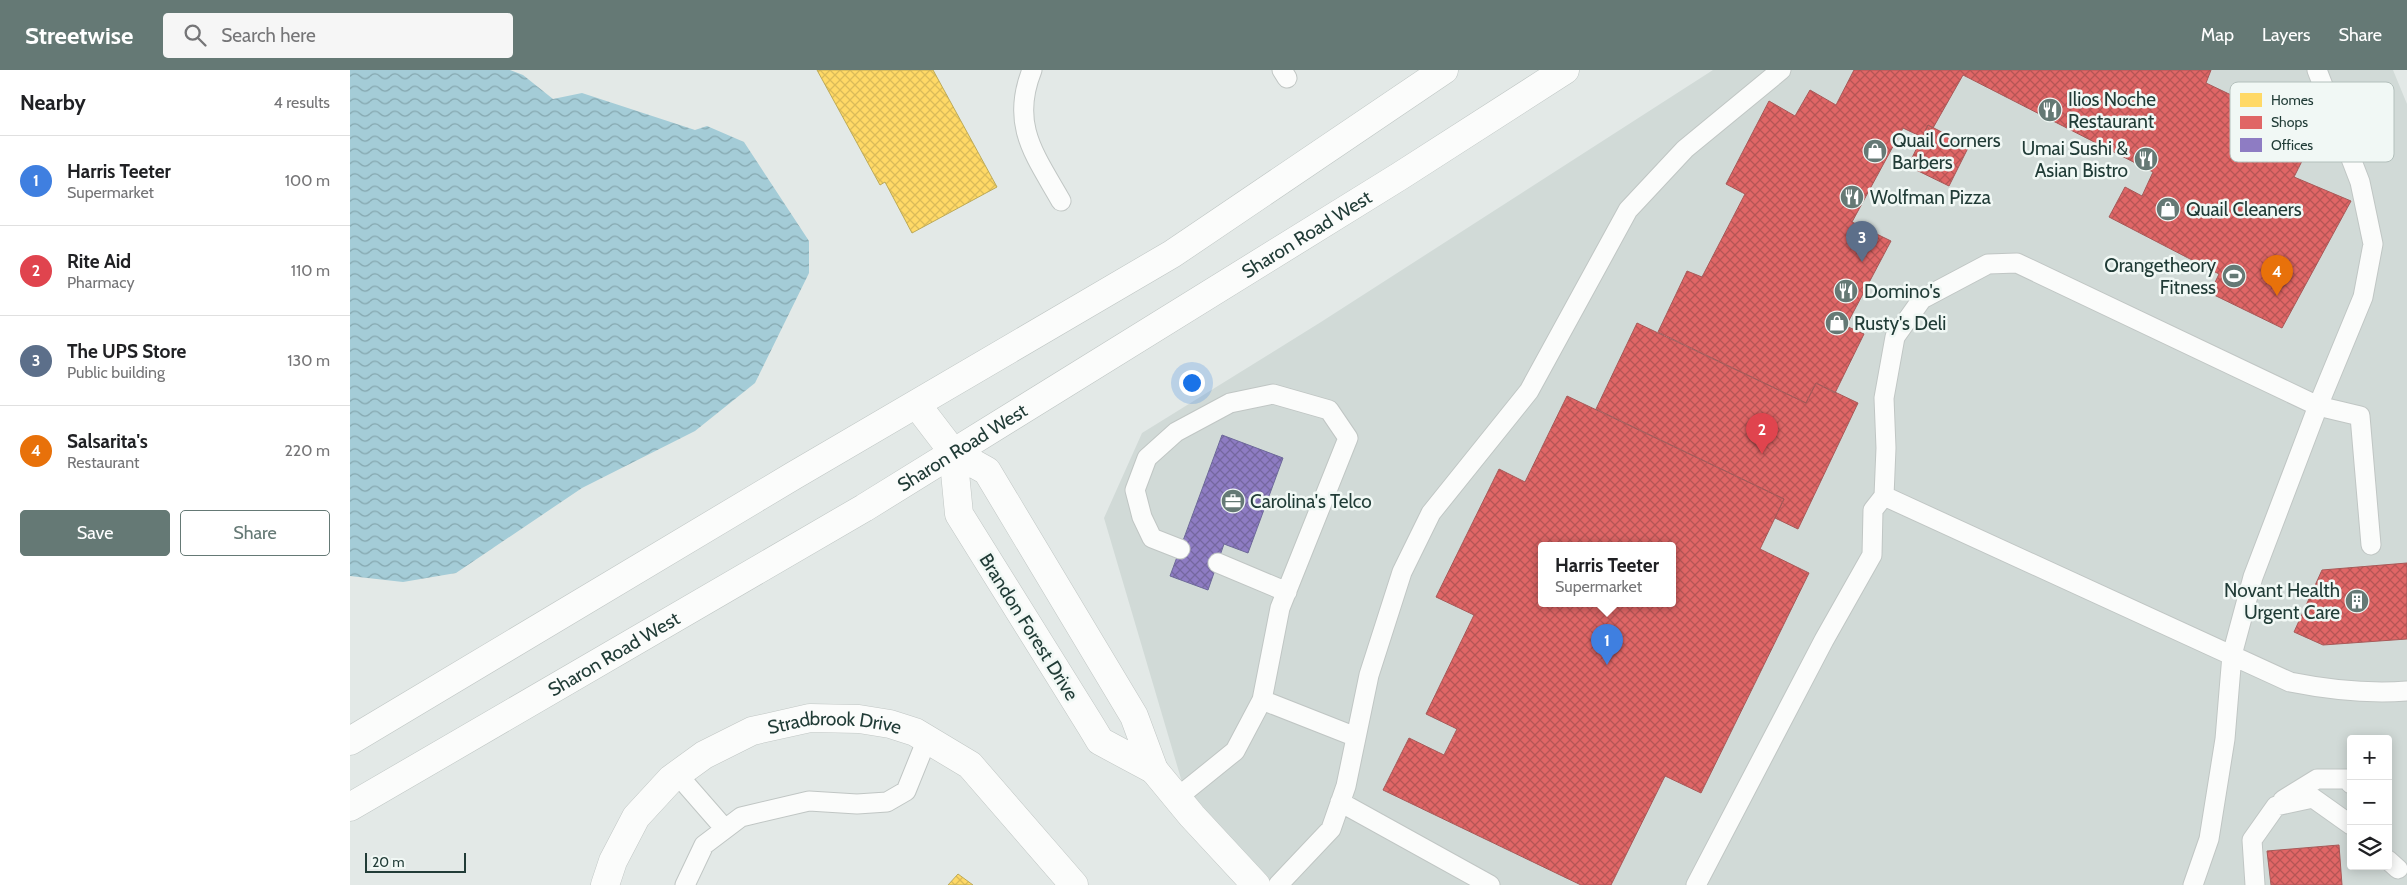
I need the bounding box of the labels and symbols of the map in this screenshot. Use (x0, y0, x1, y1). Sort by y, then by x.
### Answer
legend (2230, 82, 2394, 162)
place label: Ilios Noche Restaurant (2068, 88, 2156, 133)
text: Homes (2271, 91, 2314, 109)
restaurant icon: Ilios Noche Restaurant (2037, 97, 2063, 123)
text: Shops (2271, 113, 2308, 131)
place label: Quail Corners Barbers (1892, 129, 2001, 174)
text: Offices (2271, 136, 2313, 154)
place label: Umai Sushi & Asian Bistro (2021, 137, 2128, 182)
shop icon: Quail Corners Barbers (1862, 138, 1888, 164)
restaurant icon: Umai Sushi & Asian Bistro (2133, 146, 2159, 172)
restaurant icon: Wolfman Pizza (1839, 184, 1865, 210)
street label: Sharon Road West (1237, 185, 1376, 283)
place label: Wolfman Pizza (1870, 186, 1991, 209)
shop icon: Quail Cleaners (2155, 196, 2181, 222)
place label: Quail Cleaners (2186, 198, 2302, 221)
pin: 3 (1846, 221, 1878, 262)
place label: Orangetheory Fitness (2104, 254, 2216, 299)
pin: 4 (2261, 255, 2293, 296)
sports icon: Orangetheory Fitness (2221, 263, 2247, 289)
restaurant icon: Domino's (1833, 278, 1859, 304)
place label: Domino's (1864, 280, 1941, 303)
shop icon: Rusty's Deli (1824, 310, 1850, 336)
place label: Rusty's Deli (1854, 312, 1946, 335)
your location (1179, 370, 1205, 396)
street label: Sharon Road West (893, 398, 1032, 496)
pin: 2 (1746, 413, 1778, 454)
office icon: Carolina's Telco (1220, 488, 1246, 514)
place label: Carolina's Telco (1250, 490, 1372, 513)
street label: Brandon Forest Drive (974, 549, 1084, 705)
place label: Novant Health Urgent Care (2224, 579, 2340, 624)
building icon: Novant Health Urgent Care (2344, 588, 2370, 614)
street label: Sharon Road West (544, 606, 684, 701)
pin: 1 (1591, 624, 1623, 665)
street label: Stradbrook Drive (765, 706, 905, 739)
scale bar (365, 850, 466, 873)

